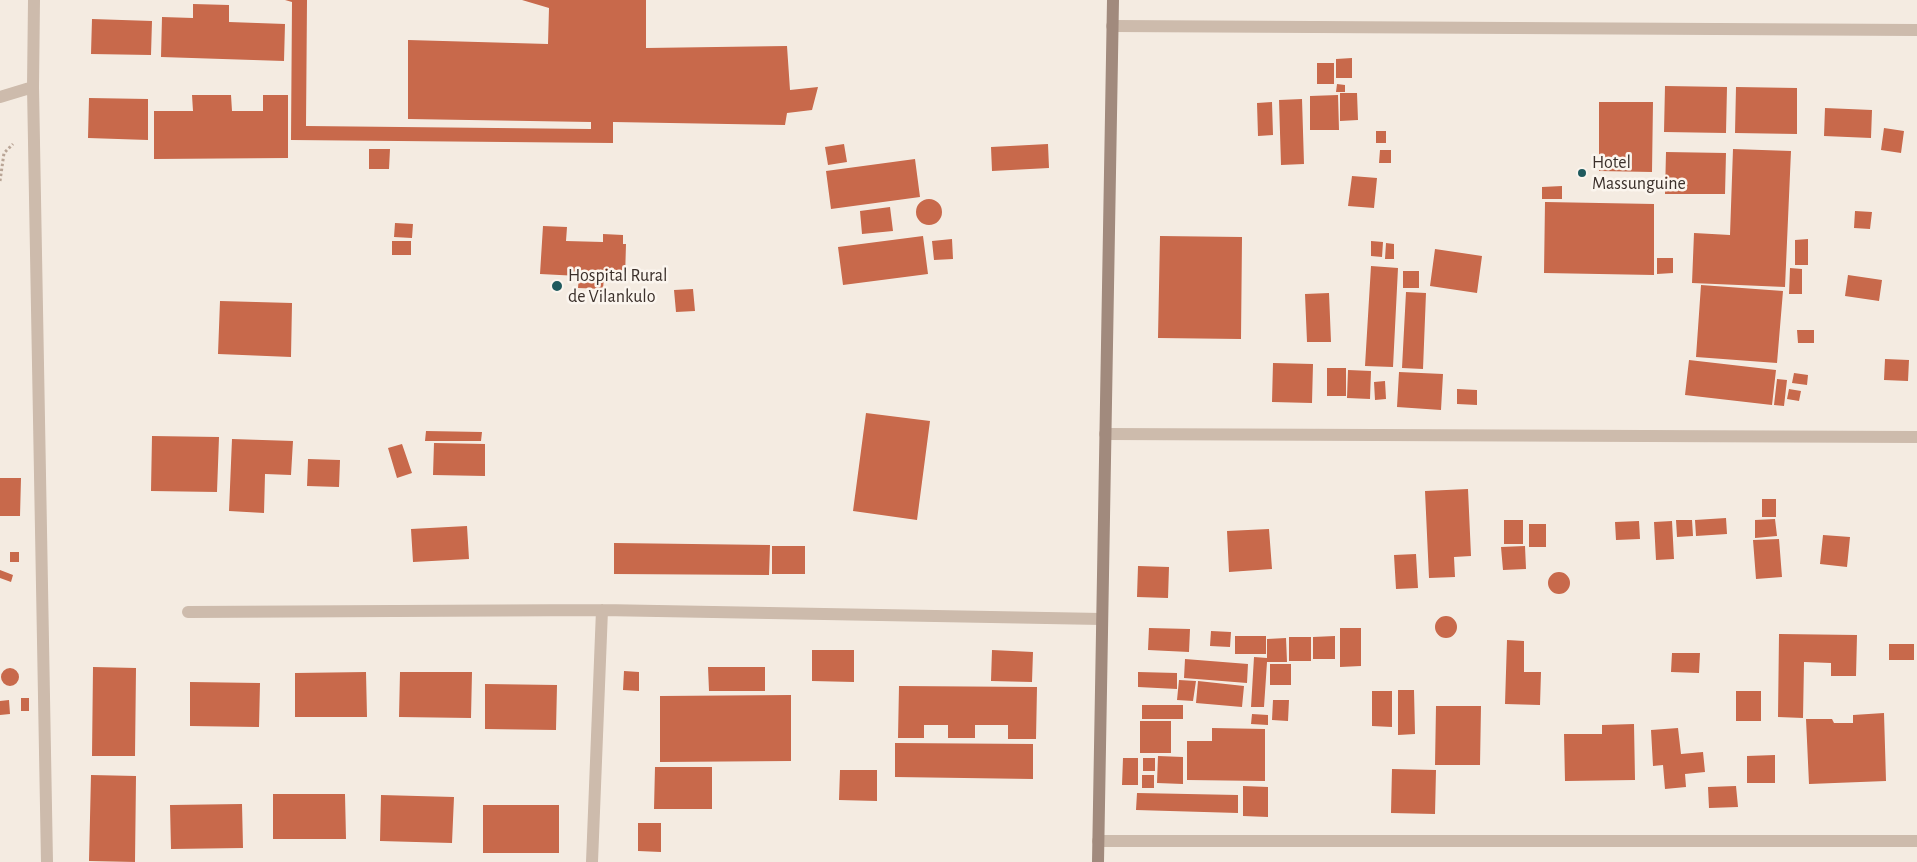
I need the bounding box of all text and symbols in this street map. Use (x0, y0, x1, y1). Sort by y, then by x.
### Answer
place label: Hotel Massunguine (1592, 152, 1686, 194)
marker: Hotel Massunguine (1576, 167, 1588, 179)
place label: Hospital Rural de Vilankulo (568, 265, 667, 308)
marker: Hospital Rural de Vilankulo (550, 279, 564, 293)

